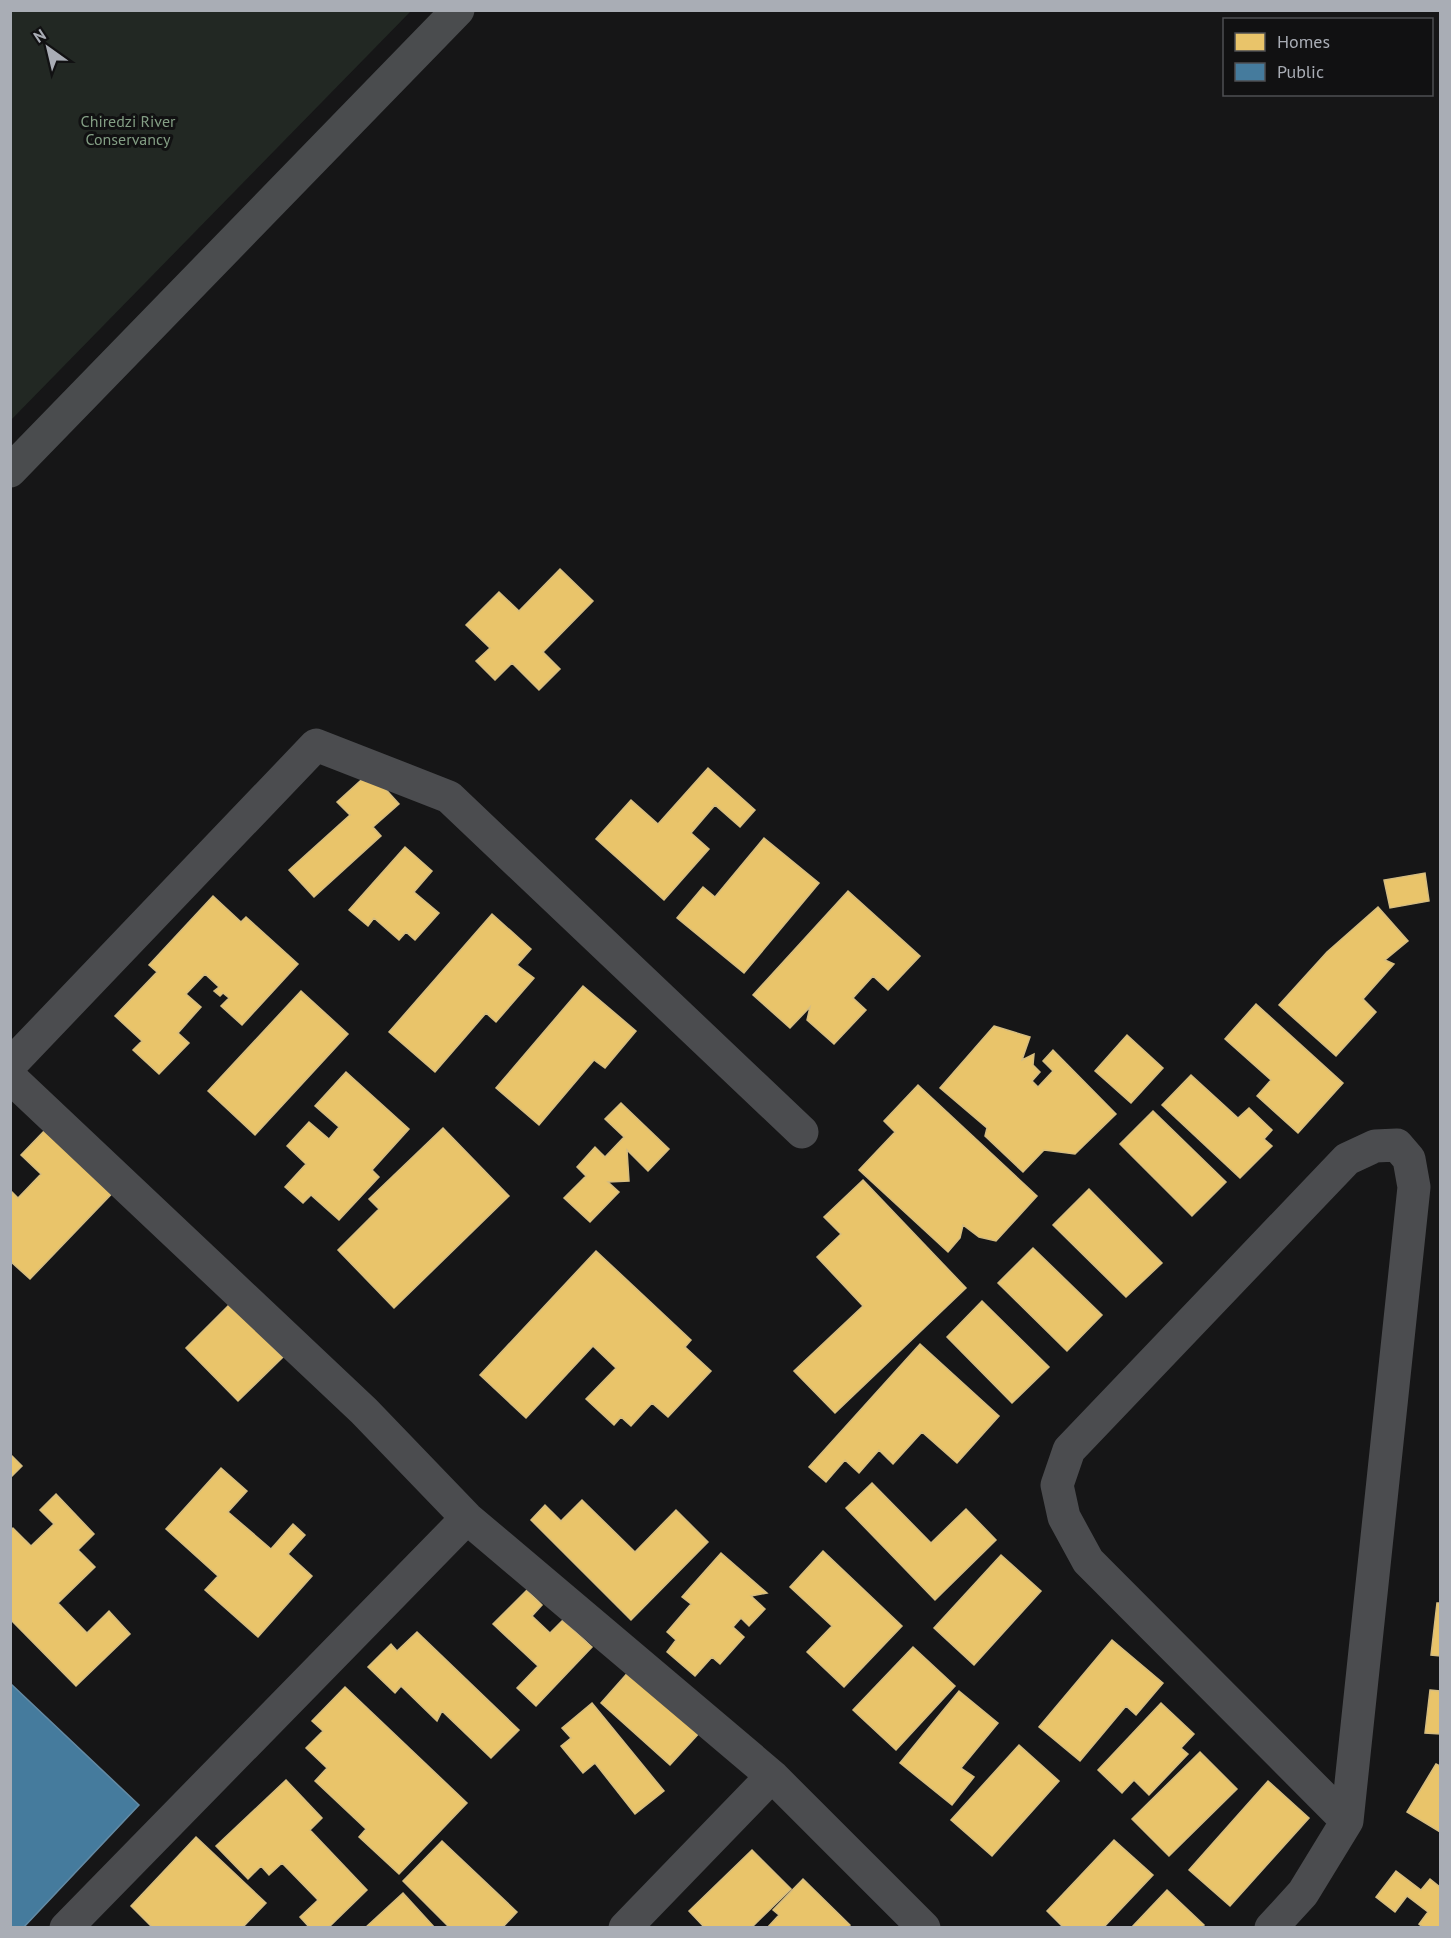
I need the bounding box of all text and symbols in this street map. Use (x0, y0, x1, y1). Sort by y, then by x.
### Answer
north arrow (18, 18, 78, 78)
legend (1223, 18, 1433, 96)
text: N (30, 24, 50, 47)
text: Homes (1277, 30, 1330, 53)
text: Public (1277, 60, 1324, 83)
park label: Chiredzi River Conservancy (81, 111, 176, 149)

